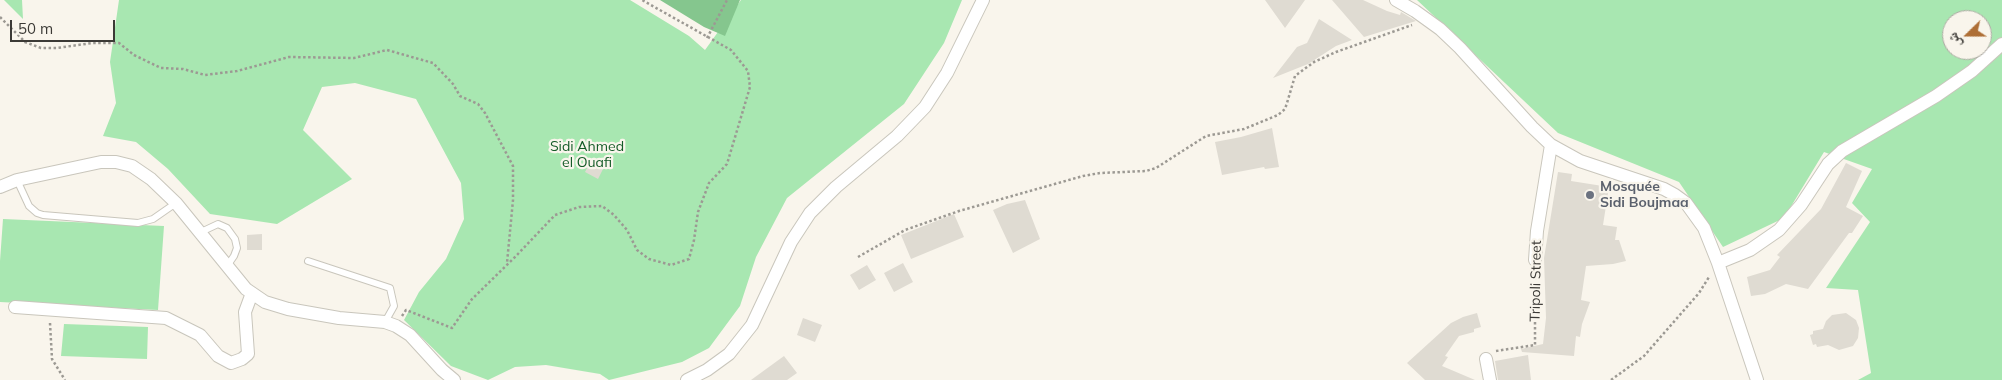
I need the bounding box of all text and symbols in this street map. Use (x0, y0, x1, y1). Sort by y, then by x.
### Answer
scale bar (12, 10, 118, 42)
north arrow (1942, 10, 1992, 60)
text: 50 m (18, 19, 53, 38)
text: ش (1943, 30, 1965, 51)
park label: Sidi Ahmed el Ouafi (550, 139, 624, 172)
place label: Mosquée Sidi Boujmaa (1600, 179, 1689, 212)
marker: Mosquée Sidi Boujmaa (1584, 189, 1596, 201)
street label: Tripoli Street (1527, 240, 1545, 322)

